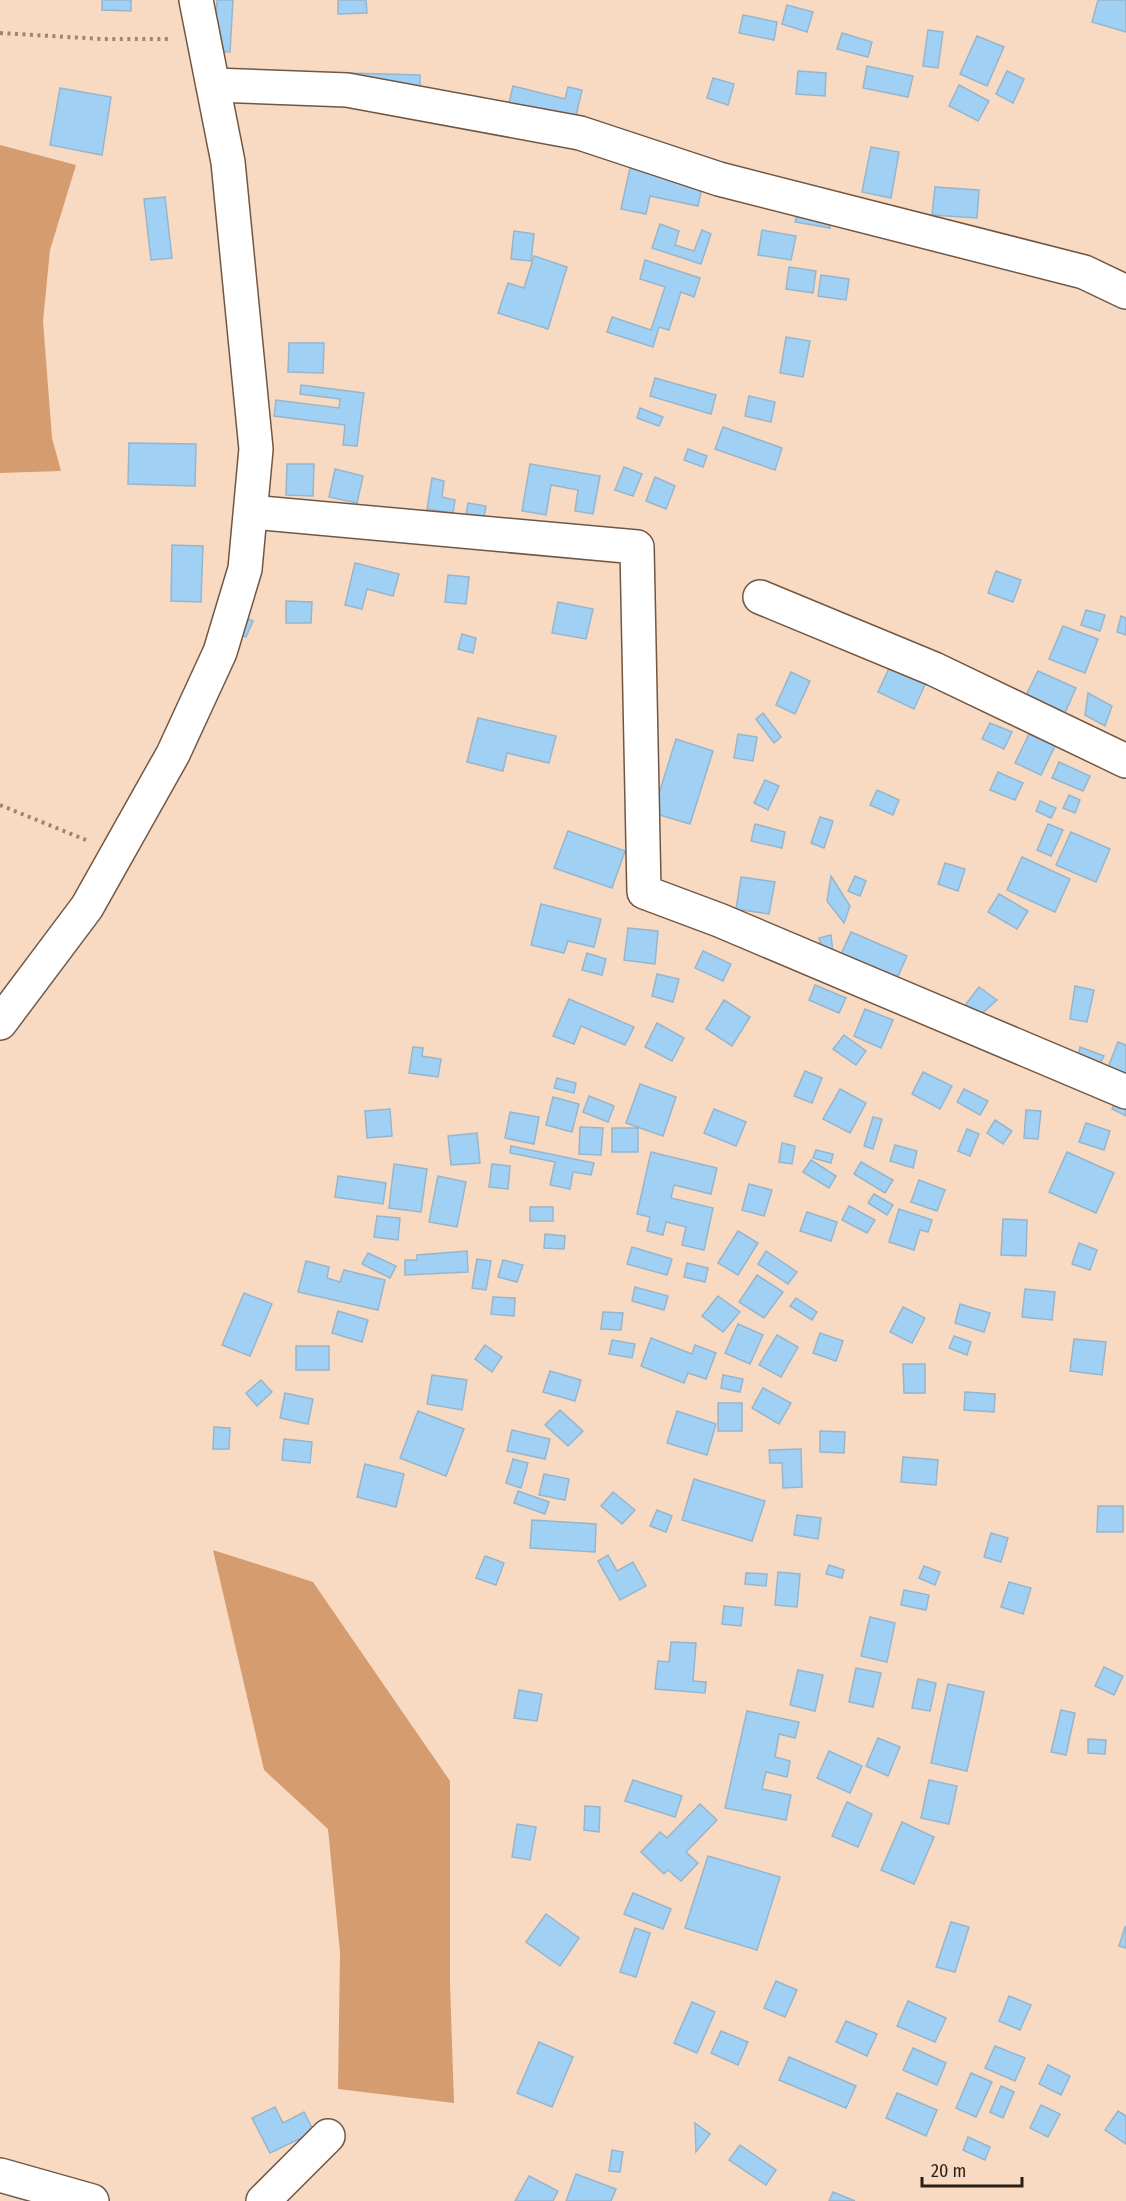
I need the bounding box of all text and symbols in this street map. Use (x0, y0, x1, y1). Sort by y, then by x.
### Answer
scale bar (922, 2150, 1022, 2188)
text: 20 m (931, 2160, 966, 2182)

